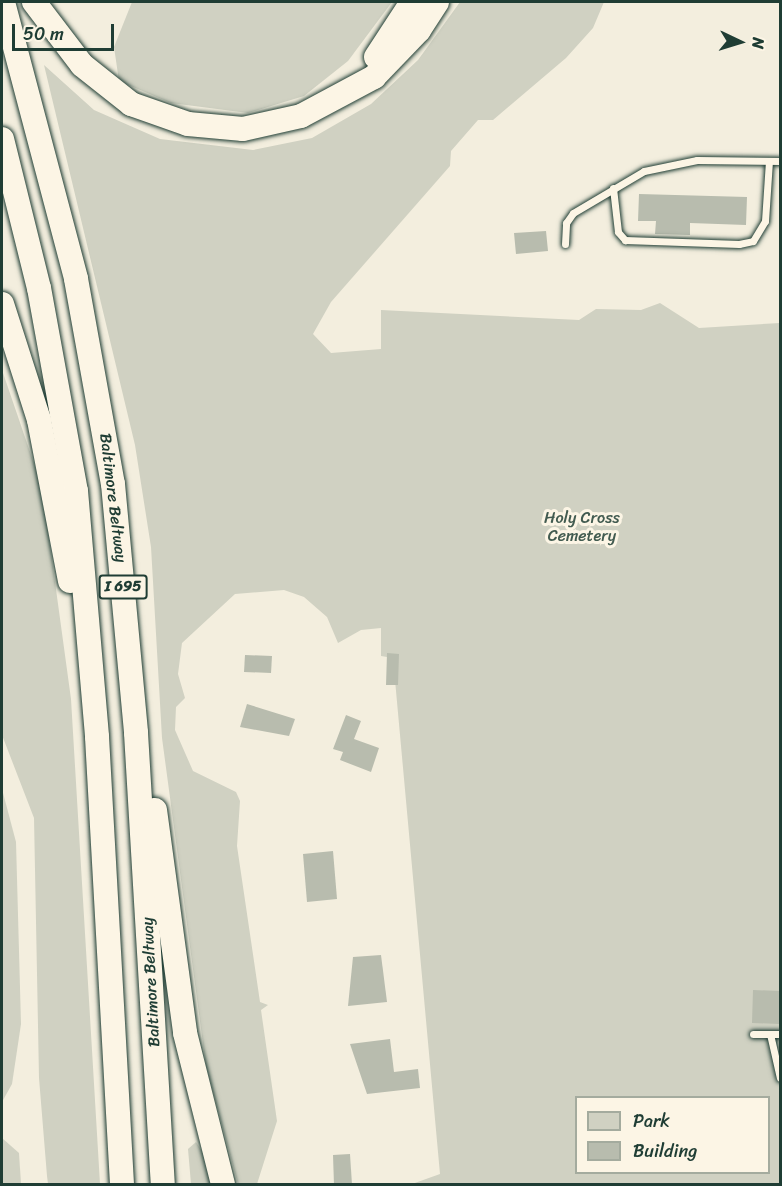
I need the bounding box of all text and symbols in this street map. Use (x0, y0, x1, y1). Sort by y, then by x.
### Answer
scale bar (15, 12, 117, 50)
north arrow (710, 12, 770, 72)
text: 50 m (23, 18, 64, 50)
text: N (744, 37, 773, 50)
street label: Baltimore Beltway (96, 432, 130, 564)
park label: Holy Cross Cemetery (544, 508, 620, 546)
road number: I 695 (98, 575, 148, 599)
street label: Baltimore Beltway (138, 916, 164, 1048)
legend (575, 1096, 770, 1174)
text: Park (633, 1105, 670, 1137)
text: Building (633, 1135, 697, 1167)

